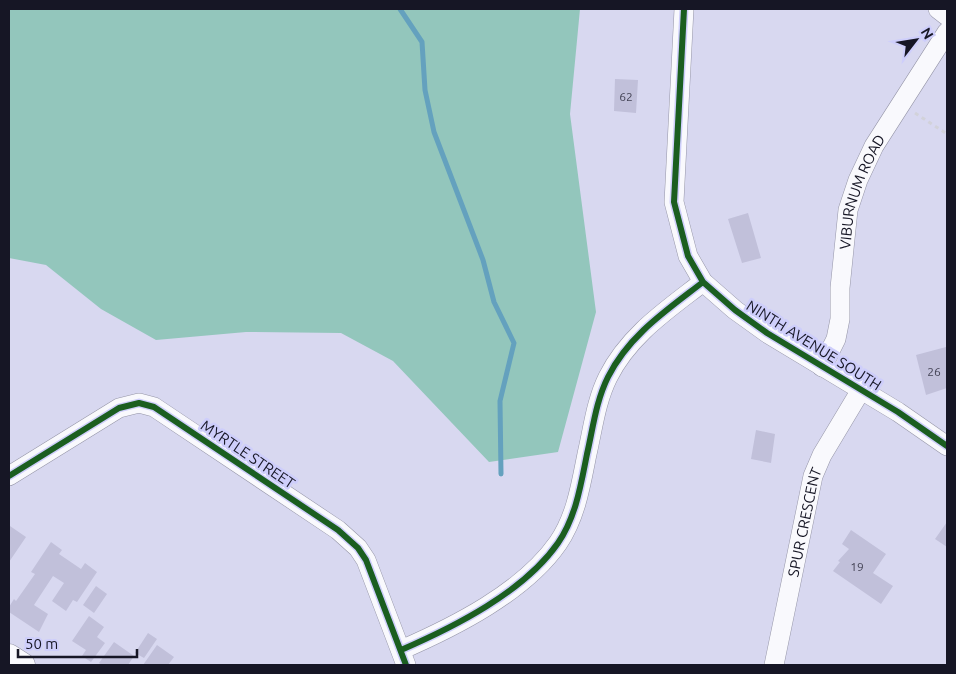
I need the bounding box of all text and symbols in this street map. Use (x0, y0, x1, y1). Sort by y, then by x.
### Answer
north arrow (891, 15, 941, 65)
text: N (918, 25, 937, 42)
house number: 62 (619, 90, 633, 103)
street label: VIBURNUM ROAD (835, 131, 888, 250)
street label: NINTH AVENUE SOUTH (743, 297, 885, 393)
house number: 26 (927, 365, 941, 378)
street label: MYRTLE STREET (198, 416, 299, 492)
street label: SPUR CRESCENT (784, 464, 825, 578)
house number: 19 (850, 560, 864, 573)
scale bar (18, 626, 136, 658)
text: 50 m (25, 635, 58, 652)

